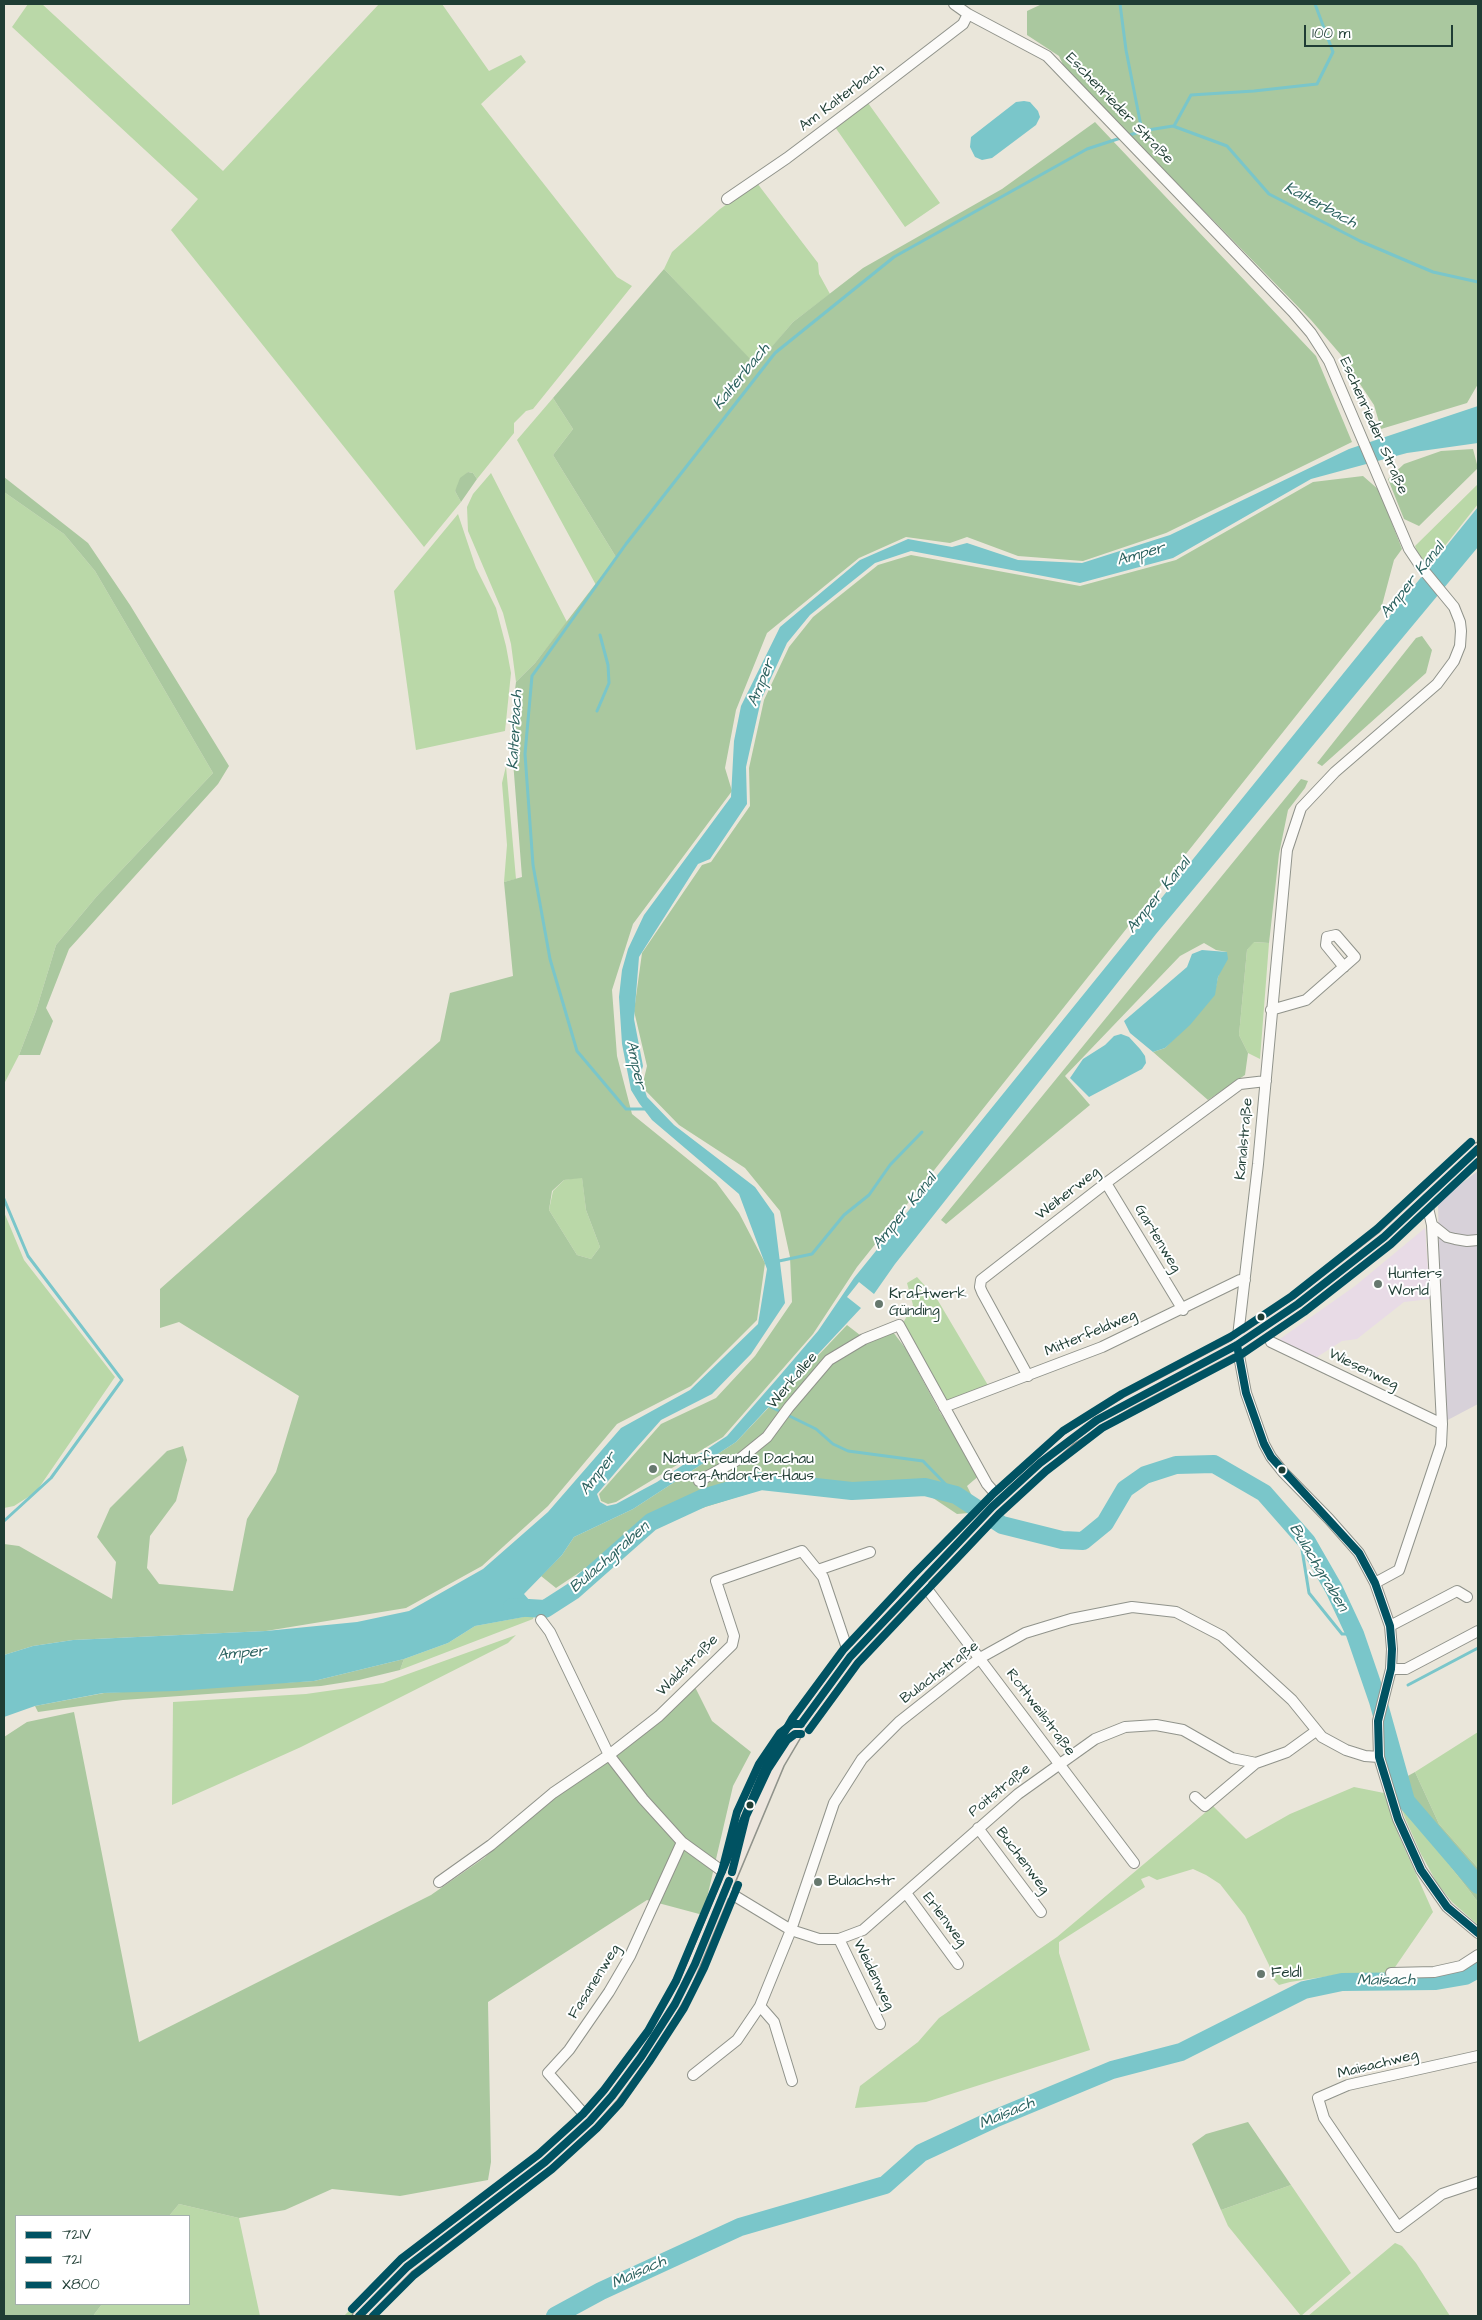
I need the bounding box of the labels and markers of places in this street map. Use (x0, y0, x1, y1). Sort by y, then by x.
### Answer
place label: Hunters World (1388, 1266, 1442, 1301)
marker: Hunters World (1372, 1278, 1384, 1290)
place label: Kraftwerk Günding (889, 1286, 967, 1321)
marker: Kraftwerk Günding (873, 1298, 885, 1310)
unlabelled marker (1256, 1312, 1266, 1322)
place label: Naturfreunde Dachau Georg-Andorfer-Haus (663, 1451, 814, 1486)
marker: Naturfreunde Dachau Georg-Andorfer-Haus (647, 1463, 659, 1475)
unlabelled marker (1277, 1465, 1287, 1475)
unlabelled marker (745, 1800, 755, 1810)
place label: Bulachstr (828, 1873, 895, 1891)
marker: Bulachstr (812, 1876, 824, 1888)
place label: Feldl (1271, 1965, 1302, 1983)
marker: Feldl (1255, 1968, 1267, 1980)

